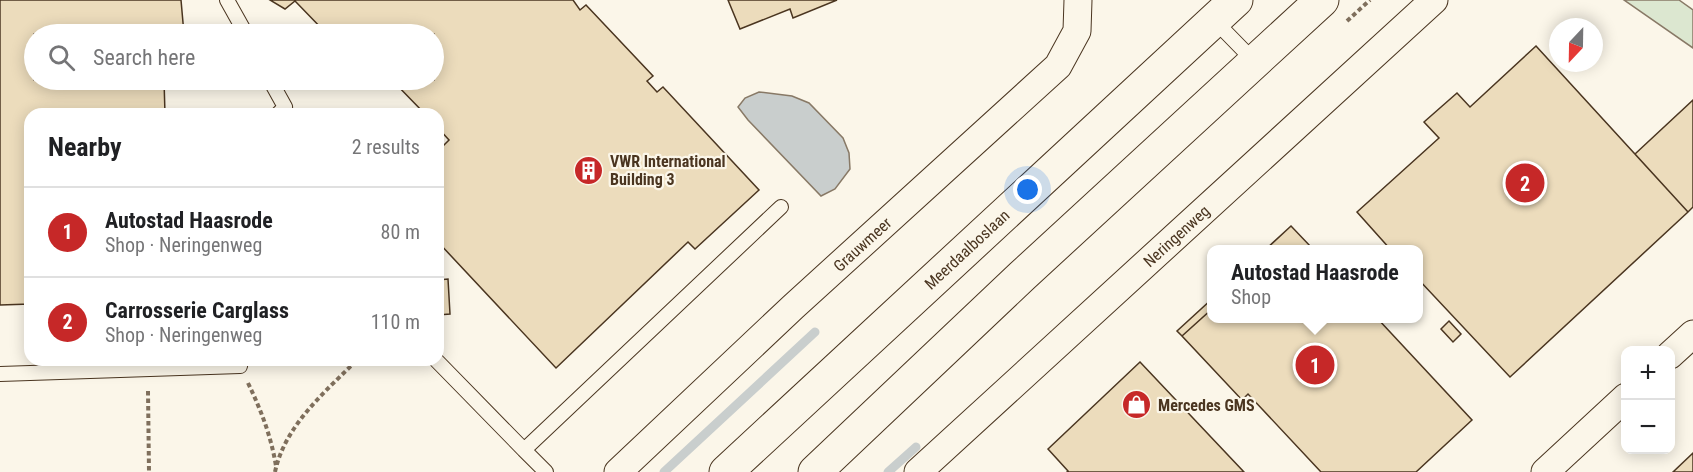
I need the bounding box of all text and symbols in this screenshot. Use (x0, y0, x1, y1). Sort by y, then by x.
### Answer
north arrow (1549, 18, 1603, 72)
search box (24, 24, 444, 90)
icon: search (45, 41, 78, 74)
text: Search here (93, 45, 195, 70)
text: Nearby (48, 132, 122, 162)
text: 2 results (352, 135, 420, 159)
place label: VWR International Building 3 (610, 152, 726, 189)
building icon: VWR International Building 3 (573, 154, 605, 186)
pin: 2 (1506, 160, 1544, 206)
your location (1013, 175, 1042, 204)
street label: Neringenweg (1139, 201, 1213, 271)
street label: Meerdaalboslaan (920, 205, 1013, 293)
text: Autostad Haasrode (105, 208, 273, 233)
street label: Grauwmeer (829, 213, 895, 275)
text: 1 (62, 220, 73, 244)
text: 80 m (381, 220, 420, 244)
text: Shop · Neringenweg (105, 233, 262, 257)
popup (1207, 245, 1423, 323)
text: Autostad Haasrode (1231, 260, 1399, 285)
text: Shop (1231, 285, 1271, 309)
text: Carrosserie Carglass (105, 298, 289, 323)
text: 2 (62, 310, 73, 334)
text: 110 m (371, 310, 420, 334)
text: Shop · Neringenweg (105, 323, 262, 347)
pin: 1 (1296, 342, 1334, 388)
map controls (1621, 346, 1675, 454)
button: + (1621, 346, 1675, 400)
shop icon: Mercedes GMS (1121, 389, 1153, 421)
place label: Mercedes GMS (1158, 396, 1255, 415)
button: − (1621, 400, 1675, 454)

